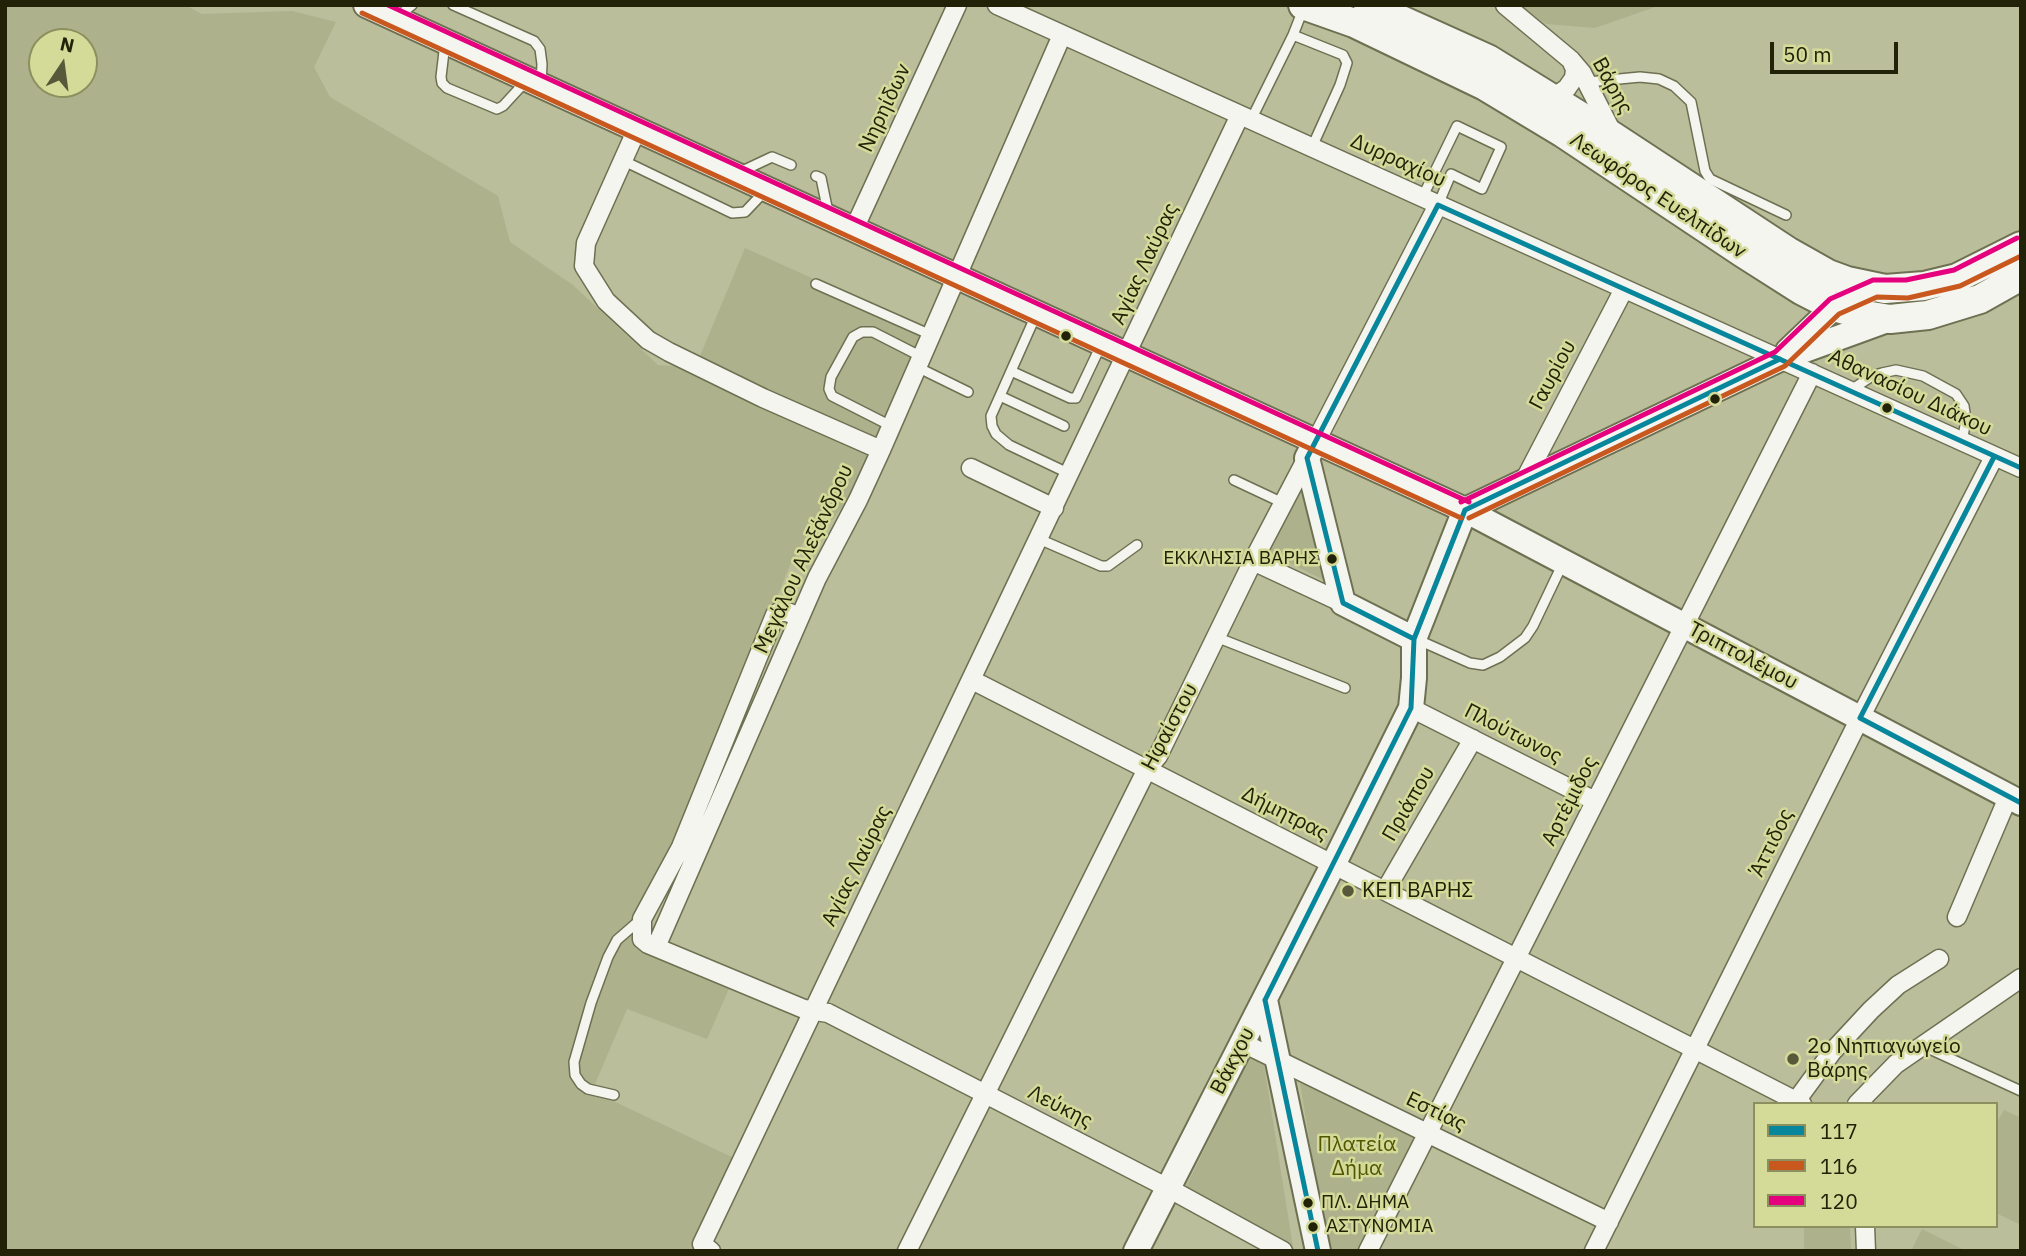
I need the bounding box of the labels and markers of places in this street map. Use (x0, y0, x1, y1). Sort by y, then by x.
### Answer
unlabelled marker (1059, 329, 1073, 343)
unlabelled marker (1708, 392, 1722, 406)
unlabelled marker (1880, 401, 1894, 415)
place label: ΕΚΚΛΗΣΙΑ ΒΑΡΗΣ (1163, 548, 1319, 570)
marker: ΕΚΚΛΗΣΙΑ ΒΑΡΗΣ (1325, 552, 1339, 566)
place label: ΚΕΠ ΒΑΡΗΣ (1362, 878, 1474, 904)
marker: ΚΕΠ ΒΑΡΗΣ (1340, 883, 1356, 899)
place label: 2ο Νηπιαγωγείο Βάρης (1807, 1034, 1961, 1084)
marker: 2ο Νηπιαγωγείο Βάρης (1785, 1051, 1801, 1067)
place label: ΠΛ. ΔΗΜΑ (1321, 1192, 1409, 1214)
marker: ΠΛ. ΔΗΜΑ (1301, 1196, 1315, 1210)
place label: ΑΣΤΥΝΟΜΙΑ (1326, 1216, 1433, 1238)
marker: ΑΣΤΥΝΟΜΙΑ (1306, 1220, 1320, 1234)

